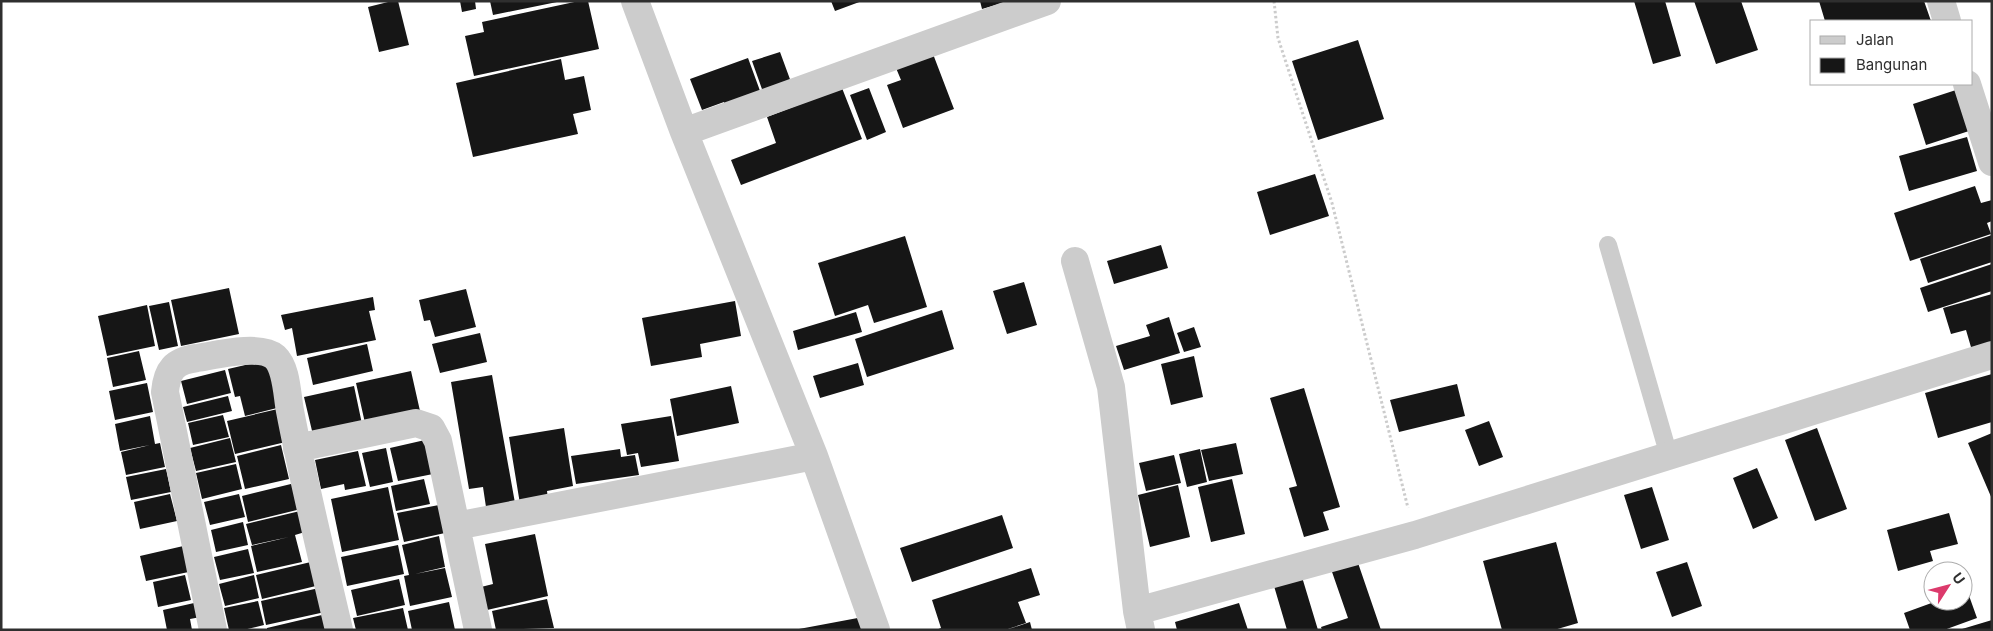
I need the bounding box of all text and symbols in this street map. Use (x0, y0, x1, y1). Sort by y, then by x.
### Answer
legend (1810, 20, 1973, 85)
text: Jalan (1856, 30, 1894, 49)
text: Bangunan (1856, 55, 1927, 74)
north arrow (1923, 561, 1973, 611)
text: U (1949, 569, 1969, 587)

